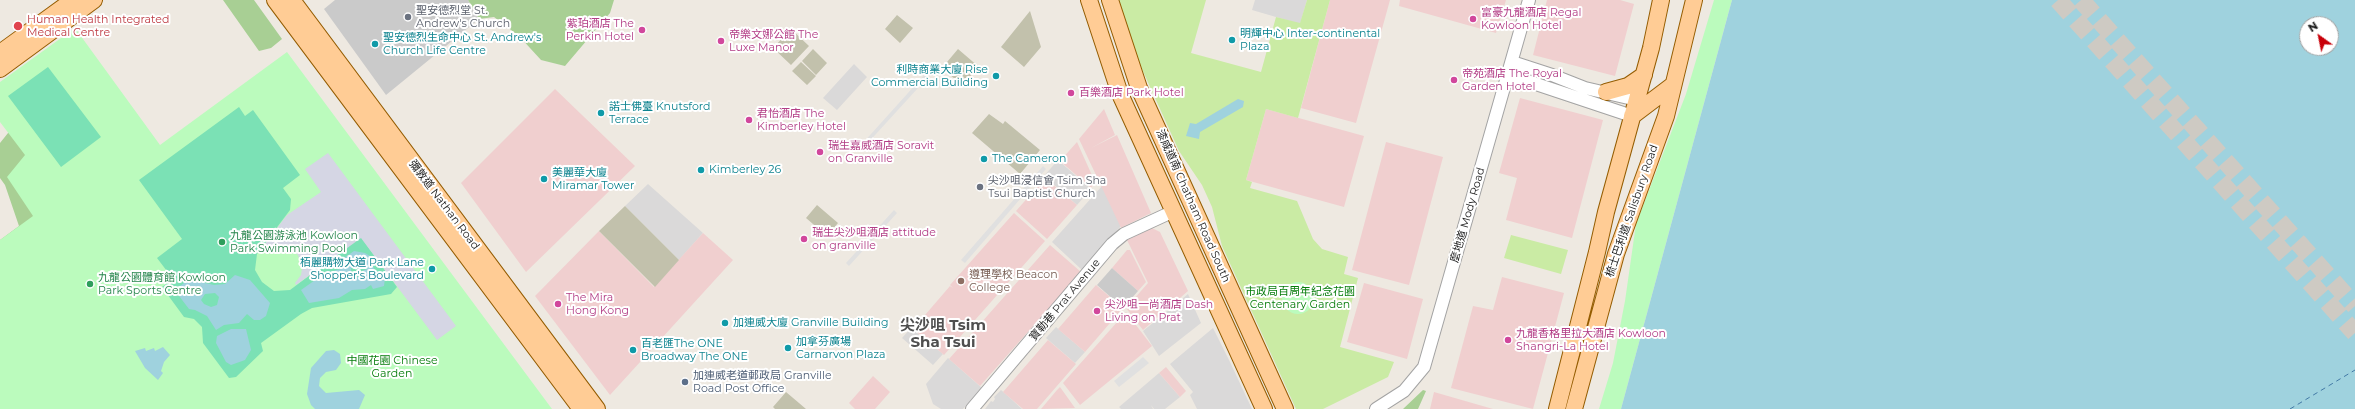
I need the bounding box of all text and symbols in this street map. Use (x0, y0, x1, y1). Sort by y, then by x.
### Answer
place label: 聖安德烈堂 St. Andrew's Church (416, 4, 510, 30)
place label: 富豪九龍酒店 Regal Kowloon Hotel (1481, 6, 1581, 32)
marker: 聖安德烈堂 St. Andrew's Church (403, 12, 413, 22)
place label: Human Health Integrated Medical Centre (27, 13, 169, 39)
marker: 富豪九龍酒店 Regal Kowloon Hotel (1468, 14, 1478, 24)
north arrow (2299, 16, 2339, 56)
place label: 紫珀酒店 The Perkin Hotel (566, 17, 634, 43)
text: N (2305, 18, 2321, 35)
marker: Human Health Integrated Medical Centre (12, 20, 24, 32)
marker: 紫珀酒店 The Perkin Hotel (637, 25, 647, 35)
place label: 明輝中心 Inter-continental Plaza (1240, 27, 1380, 53)
place label: 帝樂文娜公館 The Luxe Manor (729, 28, 818, 54)
place label: 聖安德烈生命中心 St. Andrew's Church Life Centre (383, 31, 541, 57)
marker: 明輝中心 Inter-continental Plaza (1227, 35, 1237, 45)
marker: 帝樂文娜公館 The Luxe Manor (716, 36, 726, 46)
marker: 聖安德烈生命中心 St. Andrew's Church Life Centre (370, 39, 380, 49)
place label: 利時商業大廈 Rise Commercial Building (871, 63, 988, 89)
place label: 帝苑酒店 The Royal Garden Hotel (1462, 67, 1562, 93)
marker: 利時商業大廈 Rise Commercial Building (991, 71, 1001, 81)
marker: 帝苑酒店 The Royal Garden Hotel (1449, 75, 1459, 85)
place label: 百樂酒店 Park Hotel (1079, 86, 1184, 100)
marker: 百樂酒店 Park Hotel (1066, 88, 1076, 98)
place label: 諾士佛臺 Knutsford Terrace (609, 100, 711, 126)
place label: 君怡酒店 The Kimberley Hotel (757, 107, 846, 133)
marker: 諾士佛臺 Knutsford Terrace (596, 108, 606, 118)
marker: 君怡酒店 The Kimberley Hotel (744, 115, 754, 125)
street label: 漆咸道南 Chatham Road South (1153, 127, 1233, 285)
place label: 瑞生嘉威酒店 Soravit on Granville (828, 139, 934, 165)
street label: 梳士巴利道 Salisbury Road (1603, 143, 1661, 279)
marker: 瑞生嘉威酒店 Soravit on Granville (815, 147, 825, 157)
place label: The Cameron (992, 152, 1066, 166)
marker: The Cameron (979, 154, 989, 164)
street label: 彌敦道 Nathan Road (406, 158, 482, 252)
place label: Kimberley 26 (709, 163, 781, 177)
marker: Kimberley 26 (696, 165, 706, 175)
place label: 美麗華大廈 Miramar Tower (552, 166, 634, 192)
street label: 麼地道 Mody Road (1448, 166, 1488, 264)
marker: 美麗華大廈 Miramar Tower (539, 174, 549, 184)
place label: 尖沙咀浸信會 Tsim Sha Tsui Baptist Church (988, 174, 1106, 200)
marker: 尖沙咀浸信會 Tsim Sha Tsui Baptist Church (975, 182, 985, 192)
place label: 瑞生尖沙咀酒店 attitude on granville (812, 226, 936, 252)
place label: 九龍公園游泳池 Kowloon Park Swimming Pool (230, 229, 358, 255)
marker: 瑞生尖沙咀酒店 attitude on granville (799, 234, 809, 244)
marker: 九龍公園游泳池 Kowloon Park Swimming Pool (217, 237, 227, 247)
place label: 栢麗購物大道 Park Lane Shopper's Boulevard (300, 256, 424, 282)
street label: 寶勒巷 Prat Avenue (1027, 256, 1103, 344)
marker: 栢麗購物大道 Park Lane Shopper's Boulevard (427, 264, 437, 274)
place label: 遵理學校 Beacon College (969, 268, 1058, 294)
place label: 九龍公園體育館 Kowloon Park Sports Centre (98, 271, 226, 297)
marker: 遵理學校 Beacon College (956, 276, 966, 286)
marker: 九龍公園體育館 Kowloon Park Sports Centre (85, 279, 95, 289)
park label: 市政局百周年紀念花園 Centenary Garden (1245, 285, 1355, 311)
place label: The Mira Hong Kong (566, 291, 629, 317)
place label: 尖沙咀一尚酒店 Dash Living on Prat (1105, 298, 1213, 324)
marker: The Mira Hong Kong (553, 299, 563, 309)
marker: 尖沙咀一尚酒店 Dash Living on Prat (1092, 306, 1102, 316)
place label: 加連威大廈 Granville Building (733, 316, 889, 330)
district label: 尖沙咀 Tsim Sha Tsui (900, 317, 986, 352)
marker: 加連威大廈 Granville Building (720, 318, 730, 328)
place label: 九龍香格里拉大酒店 Kowloon Shangri-La Hotel (1516, 327, 1666, 353)
place label: 加拿芬廣場 Carnarvon Plaza (796, 335, 886, 361)
marker: 九龍香格里拉大酒店 Kowloon Shangri-La Hotel (1503, 335, 1513, 345)
place label: 百老匯The ONE Broadway The ONE (641, 337, 748, 363)
marker: 加拿芬廣場 Carnarvon Plaza (783, 343, 793, 353)
marker: 百老匯The ONE Broadway The ONE (628, 345, 638, 355)
park label: 中國花園 Chinese Garden (346, 354, 438, 380)
place label: 加連威老道郵政局 Granville Road Post Office (693, 369, 832, 395)
marker: 加連威老道郵政局 Granville Road Post Office (680, 377, 690, 387)

